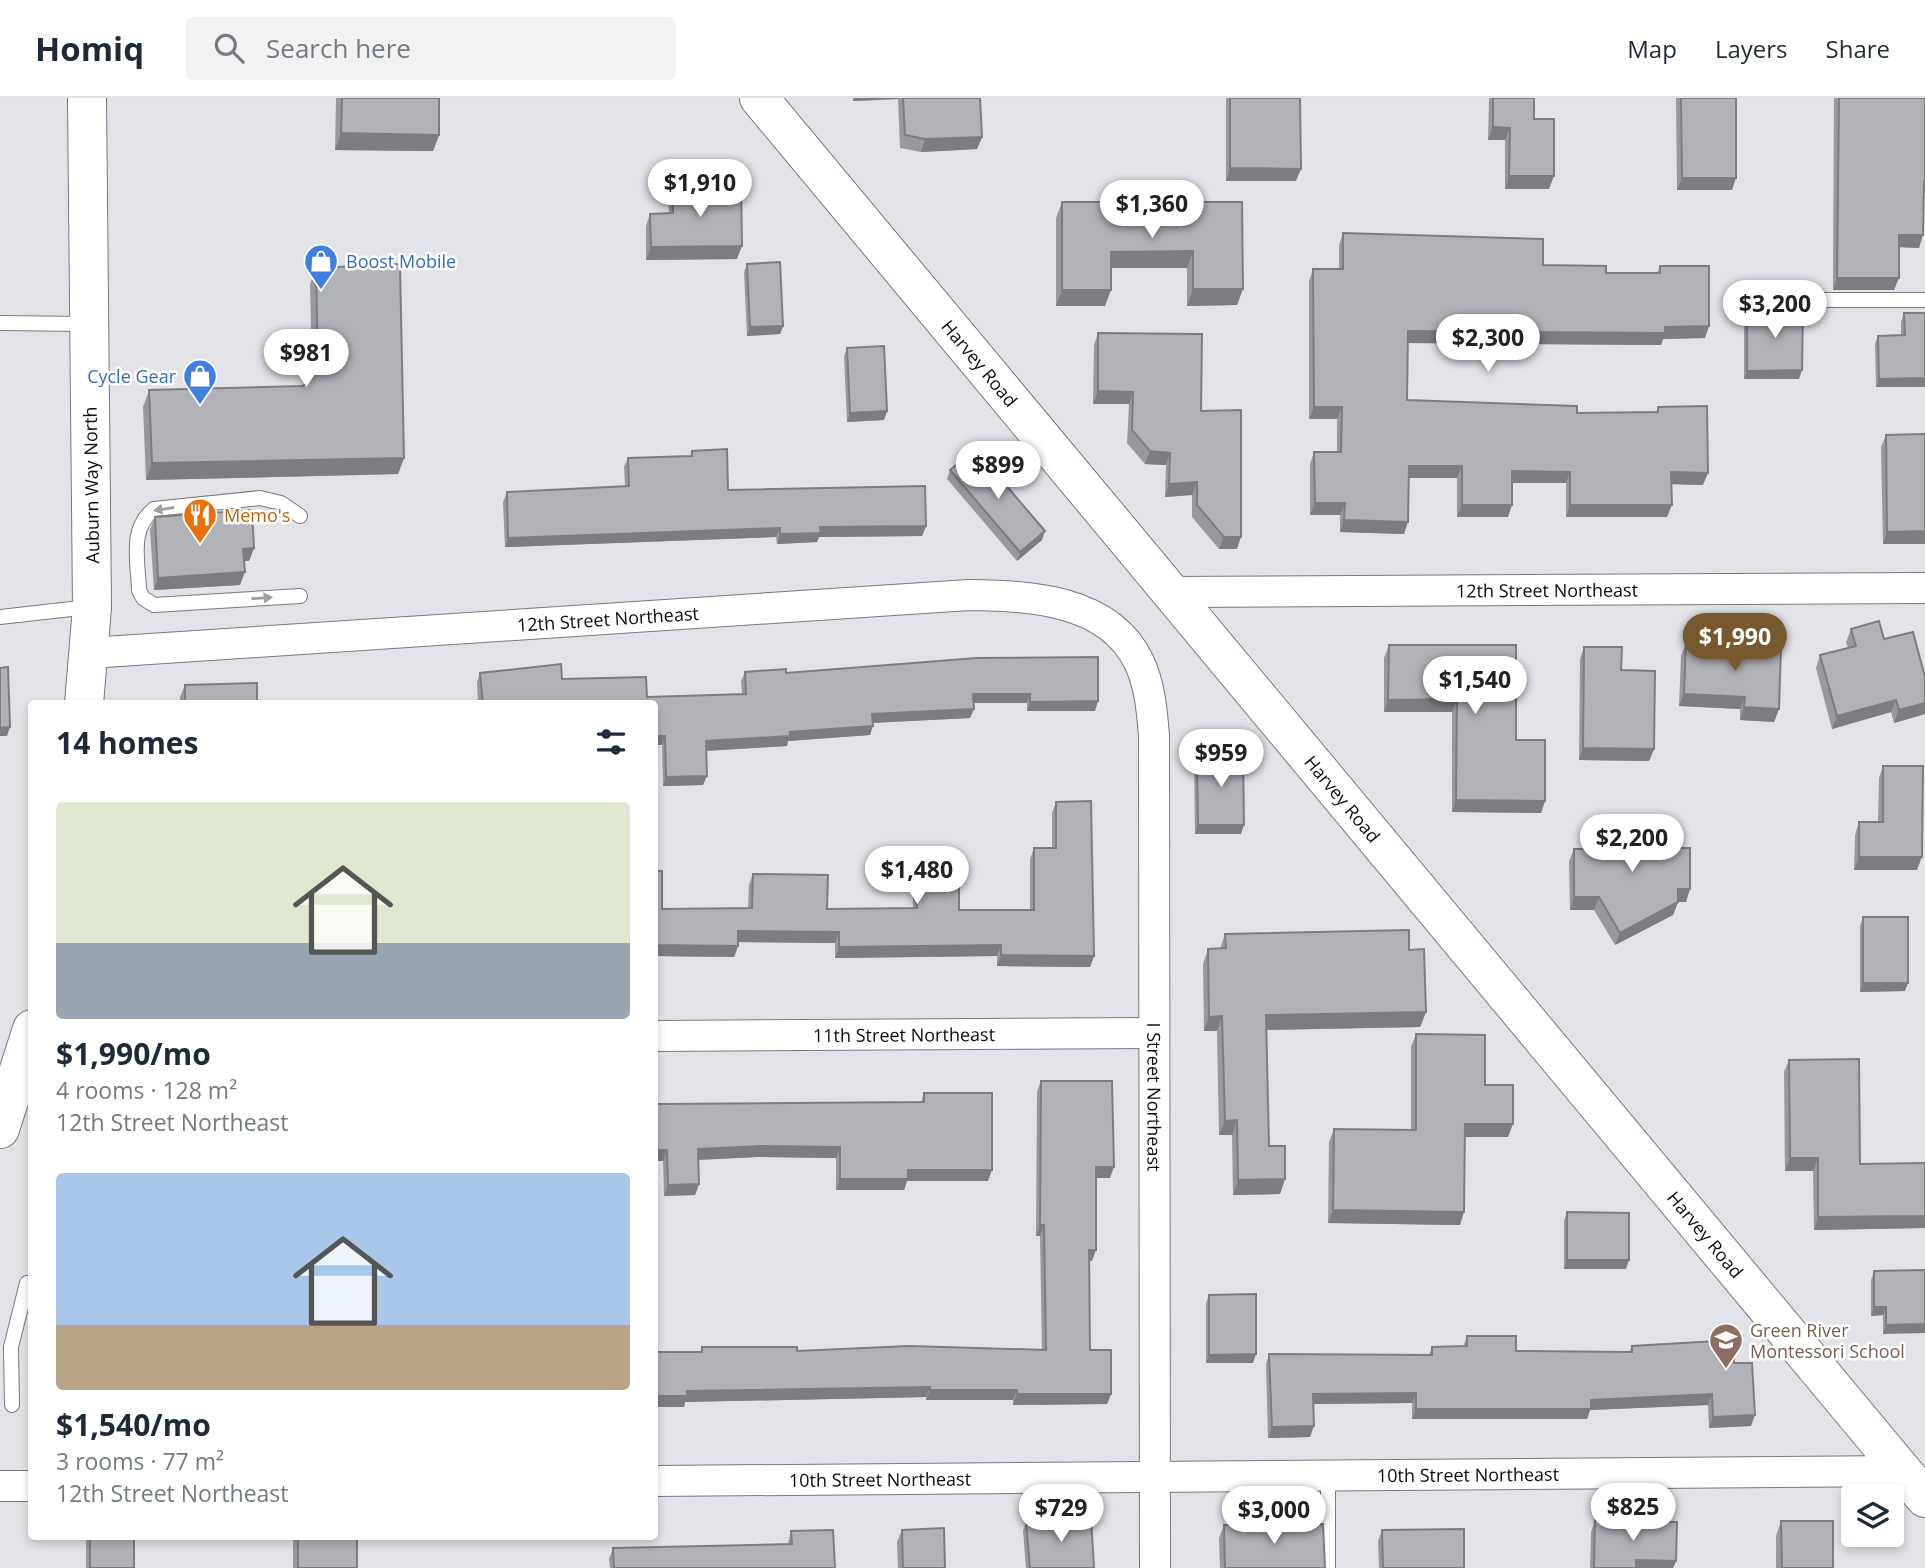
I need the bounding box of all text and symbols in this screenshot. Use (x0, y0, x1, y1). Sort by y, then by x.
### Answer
search box (186, 17, 676, 80)
text: Homiq (35, 26, 144, 71)
icon: search (210, 29, 248, 67)
text: Search here (266, 30, 411, 66)
text: Map (1627, 32, 1677, 65)
text: Layers (1715, 32, 1788, 65)
text: Share (1826, 32, 1890, 65)
pin: $1,910 (643, 159, 757, 219)
text: $1,910 (664, 166, 736, 198)
pin: $1,360 (1095, 180, 1209, 240)
text: $1,360 (1116, 187, 1188, 219)
shop icon: Boost Mobile (302, 242, 340, 291)
place label: Boost Mobile (346, 249, 456, 273)
pin: $3,200 (1718, 280, 1832, 340)
text: $3,200 (1739, 287, 1811, 319)
pin: $2,300 (1431, 314, 1545, 374)
street label: Harvey Road (937, 315, 1023, 412)
text: $2,300 (1452, 321, 1524, 353)
pin: $981 (265, 330, 347, 389)
text: $981 (280, 336, 332, 368)
shop icon: Cycle Gear (181, 357, 219, 406)
place label: Cycle Gear (87, 364, 177, 388)
street label: Auburn Way North (78, 406, 104, 564)
pin: $899 (957, 442, 1039, 501)
text: $899 (972, 448, 1024, 480)
restaurant icon: Memo's (181, 496, 219, 545)
place label: Memo's (224, 503, 290, 527)
one-way arrow (152, 504, 174, 515)
street label: 12th Street Northeast (1456, 578, 1638, 602)
one-way arrow (251, 592, 273, 603)
street label: 12th Street Northeast (516, 601, 700, 637)
pin: $1,990 (1678, 614, 1792, 673)
text: $1,990 (1699, 620, 1771, 652)
pin: $1,540 (1418, 656, 1532, 716)
text: $1,540 (1439, 663, 1511, 695)
text: 14 homes (56, 722, 199, 763)
icon: filters (592, 723, 630, 761)
pin: $959 (1180, 730, 1262, 789)
text: $959 (1195, 736, 1247, 768)
street label: Harvey Road (1299, 750, 1386, 847)
pin: $2,200 (1575, 814, 1689, 874)
text: $2,200 (1596, 821, 1668, 853)
pin: $1,480 (860, 846, 974, 906)
icon: home (280, 847, 406, 973)
text: $1,480 (881, 853, 953, 885)
street label: 11th Street Northeast (813, 1022, 995, 1047)
street label: I Street Northeast (1142, 1022, 1167, 1171)
text: $1,990/mo (56, 1033, 211, 1074)
text: 4 rooms · 128 m² (56, 1074, 237, 1106)
text: 12th Street Northeast (56, 1106, 289, 1138)
street label: Harvey Road (1662, 1186, 1749, 1283)
icon: home (280, 1218, 406, 1344)
place label: Green River Montessori School (1750, 1318, 1905, 1363)
school or university icon: Green River Montessori School (1707, 1321, 1745, 1370)
text: $1,540/mo (56, 1404, 211, 1445)
text: 3 rooms · 77 m² (56, 1445, 224, 1477)
street label: 10th Street Northeast (1377, 1462, 1559, 1487)
street label: 10th Street Northeast (789, 1466, 971, 1492)
text: 12th Street Northeast (56, 1477, 289, 1509)
pin: $729 (1020, 1484, 1102, 1544)
pin: $825 (1592, 1484, 1674, 1543)
map controls (1841, 1484, 1904, 1547)
button: layers (1841, 1484, 1904, 1547)
pin: $3,000 (1217, 1486, 1331, 1546)
text: $825 (1607, 1490, 1659, 1522)
text: $729 (1035, 1491, 1087, 1523)
text: $3,000 (1238, 1493, 1310, 1525)

